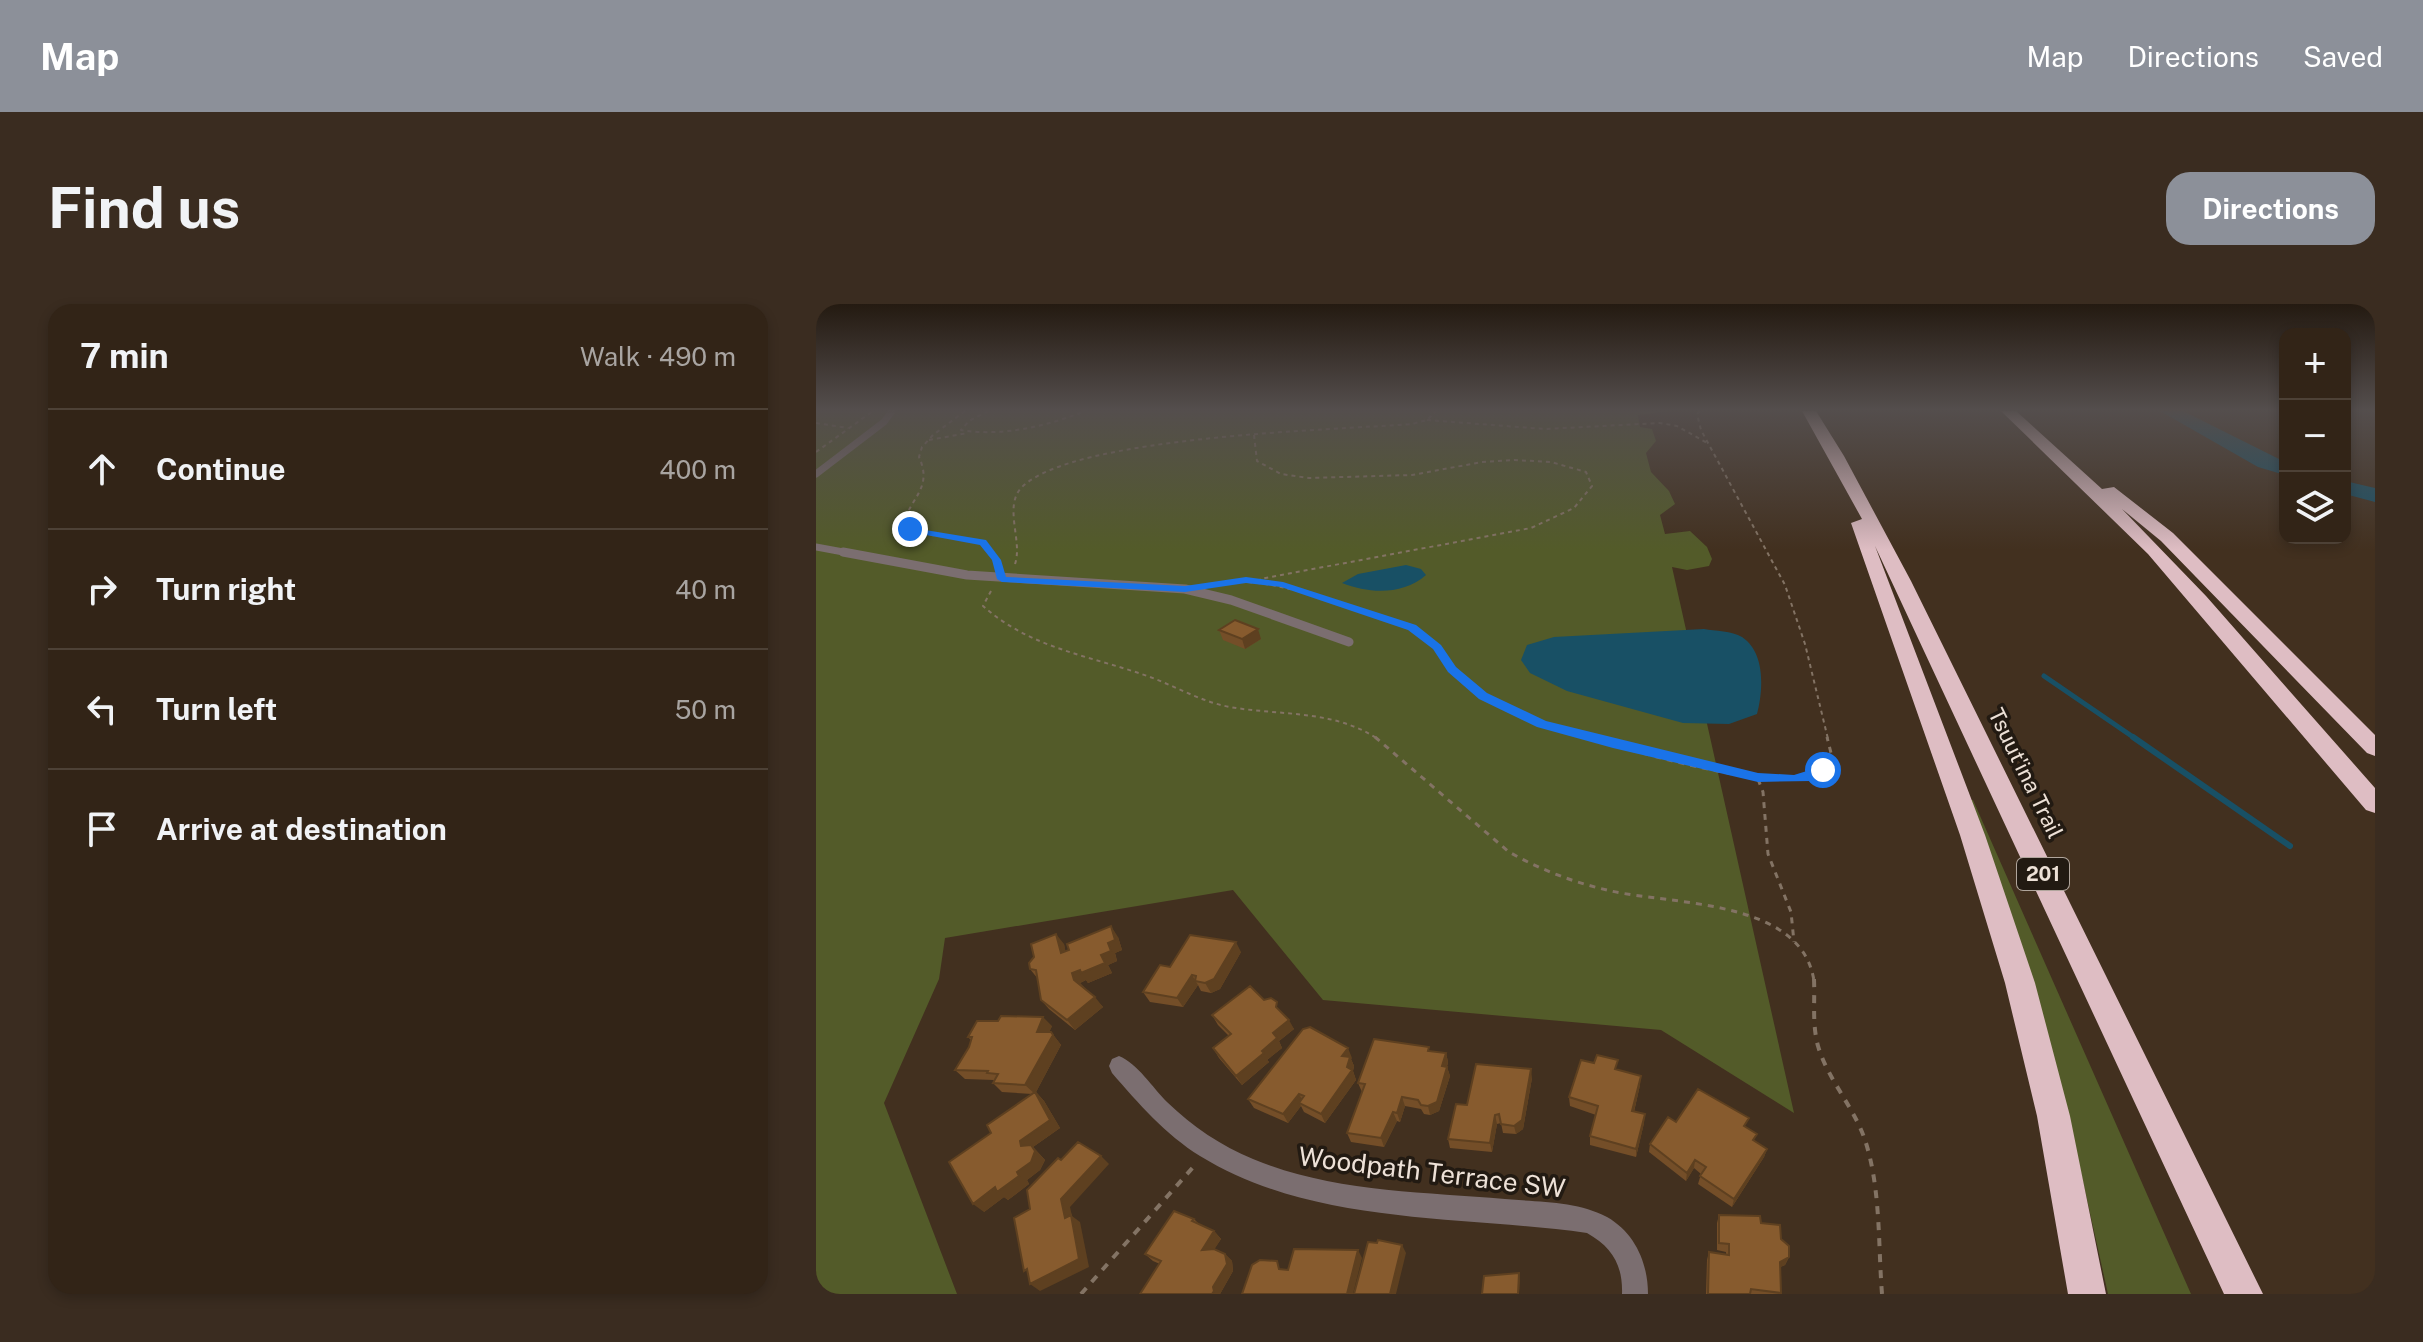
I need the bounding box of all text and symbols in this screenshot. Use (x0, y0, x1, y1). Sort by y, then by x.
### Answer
text: Map (40, 34, 119, 79)
text: Map (2027, 40, 2083, 73)
text: Directions (2127, 40, 2259, 73)
text: Saved (2303, 40, 2383, 73)
button: Directions (2166, 172, 2375, 245)
text: Find us (48, 175, 240, 241)
map controls (2279, 328, 2351, 544)
button: + (2279, 328, 2351, 400)
text: 7 min (80, 336, 169, 376)
text: Walk · 490 m (580, 341, 736, 372)
button: − (2279, 400, 2351, 472)
icon: ahead (80, 447, 124, 491)
text: Continue (156, 451, 286, 487)
text: 400 m (659, 454, 736, 485)
button: layers (2279, 472, 2351, 544)
route end (892, 511, 928, 547)
icon: right (80, 567, 124, 611)
text: Turn right (156, 571, 296, 607)
text: 40 m (675, 574, 736, 605)
icon: left (80, 687, 124, 731)
text: Turn left (156, 691, 277, 727)
text: 50 m (675, 694, 736, 725)
street label: Tsuut'ina Trail (1983, 704, 2069, 842)
route start (1805, 752, 1841, 788)
icon: arrive (80, 807, 124, 851)
text: Arrive at destination (156, 811, 447, 847)
road number: 201 (2017, 858, 2069, 890)
street label: Woodpath Terrace SW (1297, 1140, 1567, 1204)

